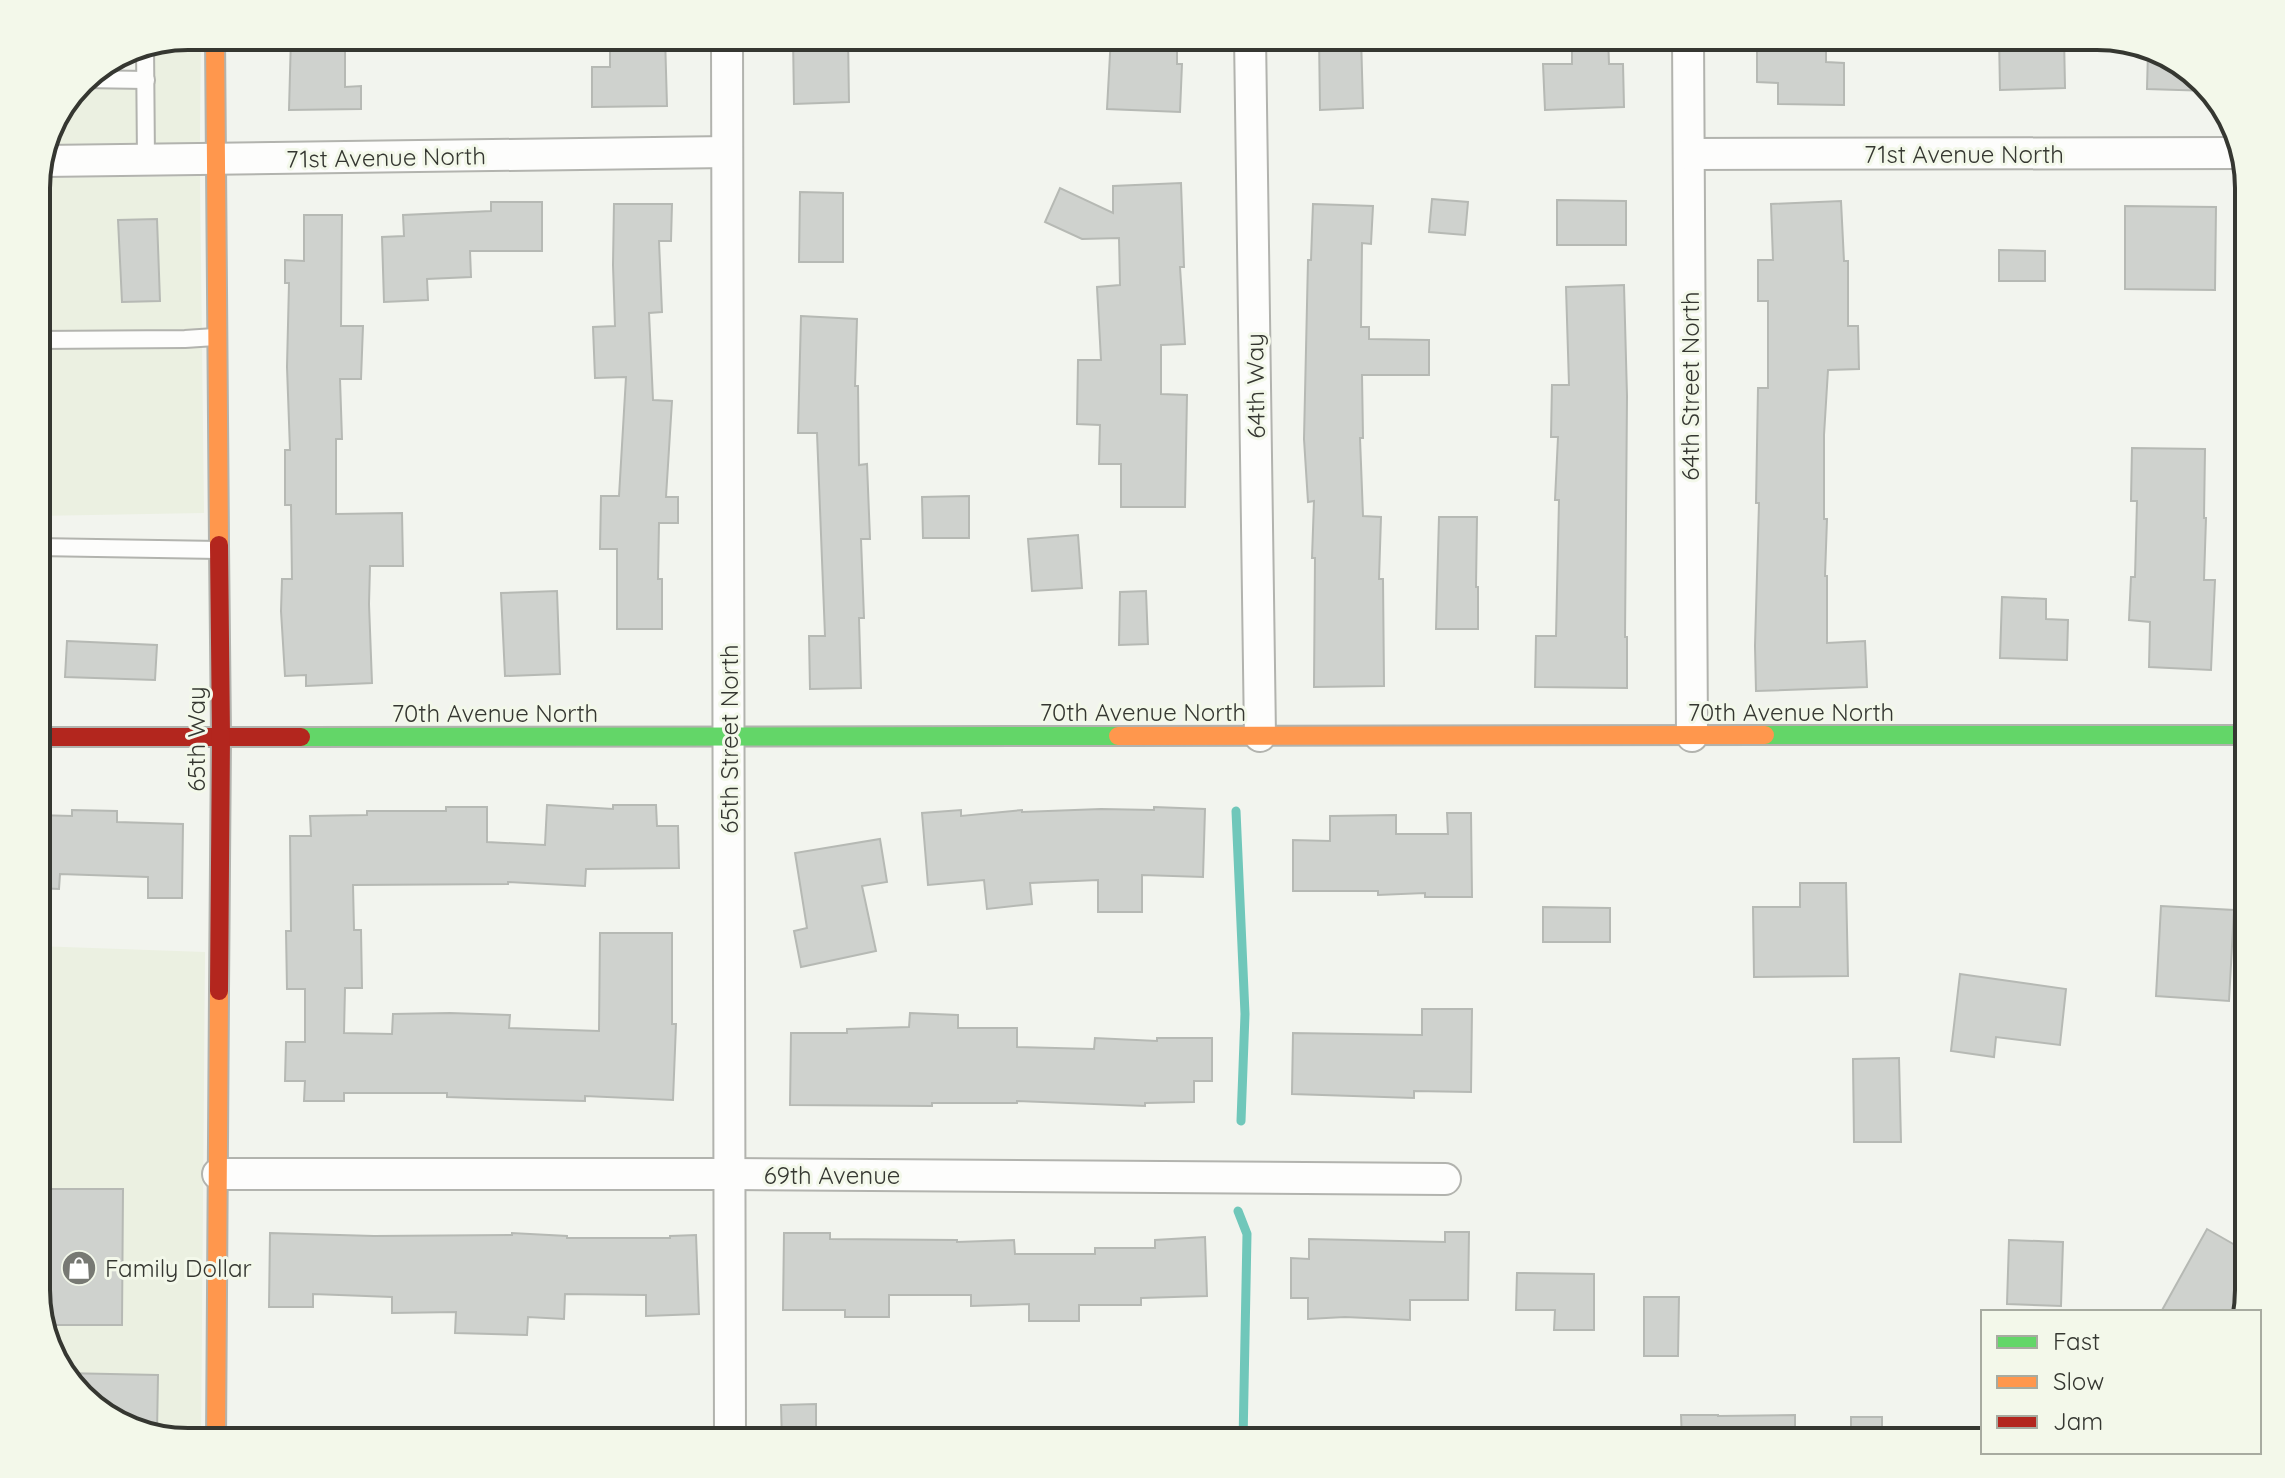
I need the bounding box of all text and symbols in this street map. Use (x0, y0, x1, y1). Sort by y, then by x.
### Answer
street label: 71st Avenue North (1864, 139, 2064, 169)
street label: 71st Avenue North (286, 140, 486, 174)
street label: 64th Street North (1675, 291, 1705, 481)
street label: 64th Way (1239, 333, 1271, 439)
street label: 65th Street North (714, 644, 744, 834)
street label: 65th Way (181, 686, 211, 792)
street label: 70th Avenue North (1040, 697, 1246, 727)
street label: 70th Avenue North (1688, 697, 1894, 727)
street label: 70th Avenue North (392, 698, 598, 728)
street label: 69th Avenue (764, 1160, 900, 1190)
shop icon: Family Dollar (60, 1249, 98, 1287)
place label: Family Dollar (105, 1253, 252, 1283)
legend (1981, 1310, 2261, 1454)
text: Fast (2053, 1326, 2100, 1356)
text: Slow (2053, 1366, 2104, 1396)
text: Jam (2053, 1406, 2103, 1436)

